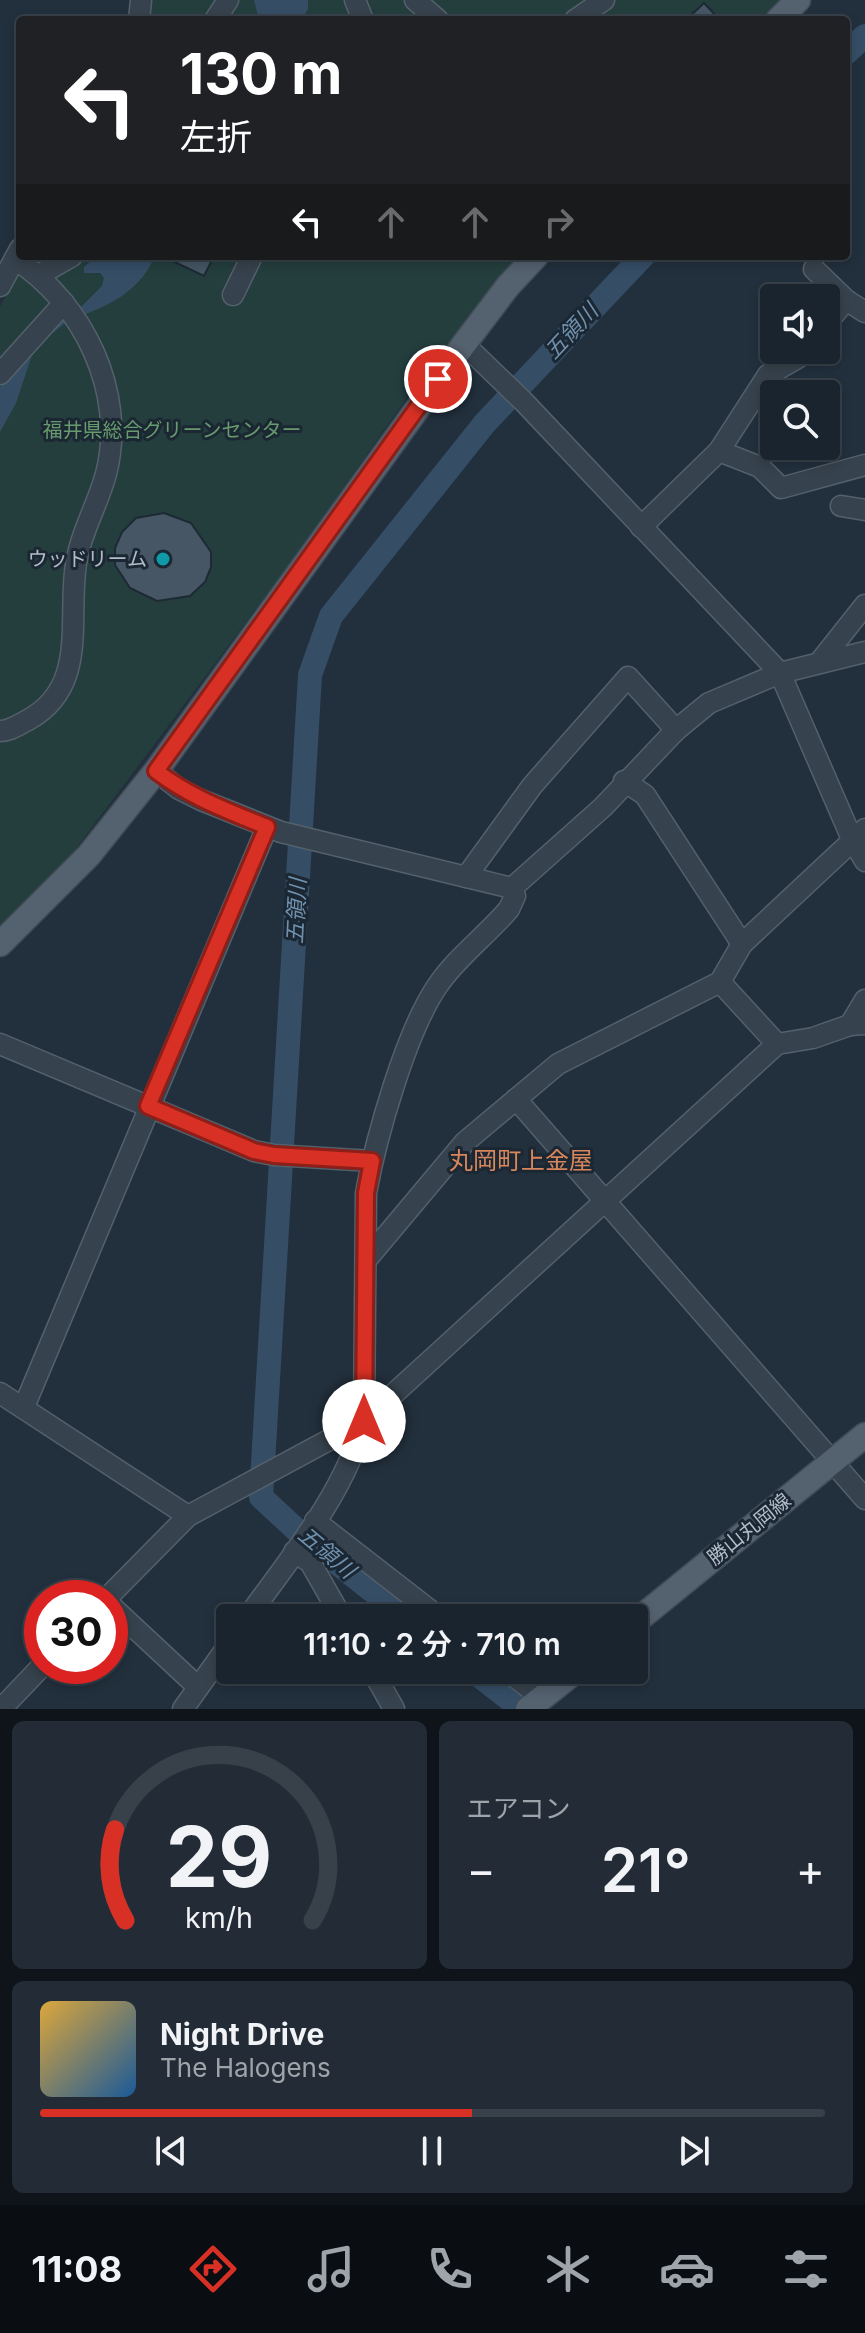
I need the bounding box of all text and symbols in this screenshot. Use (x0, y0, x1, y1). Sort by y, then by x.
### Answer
text: 130 m (180, 40, 342, 108)
icon: left (48, 48, 152, 152)
text: 左折 (180, 115, 252, 159)
icon: left (285, 200, 329, 244)
icon: ahead (369, 200, 413, 244)
icon: ahead (453, 200, 497, 244)
icon: right (537, 200, 581, 244)
map controls (760, 284, 840, 460)
button: sound (760, 284, 840, 364)
water label: 五領川 (539, 297, 604, 364)
pin (404, 345, 472, 413)
icon: arrive (416, 357, 460, 401)
button: search (760, 380, 840, 460)
park label: 福井県総合グリーンセンター (43, 418, 302, 442)
place label: ウッドリーム (28, 547, 147, 571)
marker: ウッドリーム (154, 550, 172, 568)
water label: 五領川 (281, 875, 311, 945)
district label: 丸岡町上金屋 (449, 1146, 593, 1175)
position arrow (322, 1379, 406, 1463)
street label: 勝山丸岡線 (703, 1488, 795, 1570)
water label: 五領川 (293, 1521, 362, 1584)
speed limit sign: 30 (24, 1580, 128, 1684)
text: 11:10 · 2 分 · 710 m (303, 1626, 561, 1662)
text: エアコン (467, 1793, 571, 1824)
text: 29 (166, 1806, 272, 1907)
text: 21° (601, 1834, 691, 1906)
text: − (467, 1843, 496, 1897)
text: + (796, 1843, 825, 1897)
text: km/h (185, 1900, 253, 1935)
text: Night Drive (160, 2016, 324, 2052)
text: The Halogens (160, 2052, 331, 2083)
icon: previous (149, 2129, 193, 2173)
icon: pause (410, 2129, 454, 2173)
icon: next (672, 2129, 716, 2173)
icon: directions (185, 2241, 241, 2297)
icon: music (303, 2241, 359, 2297)
icon: phone (422, 2241, 478, 2297)
icon: climate (540, 2241, 596, 2297)
icon: car (659, 2241, 715, 2297)
icon: filters (778, 2241, 834, 2297)
text: 11:08 (31, 2247, 122, 2291)

